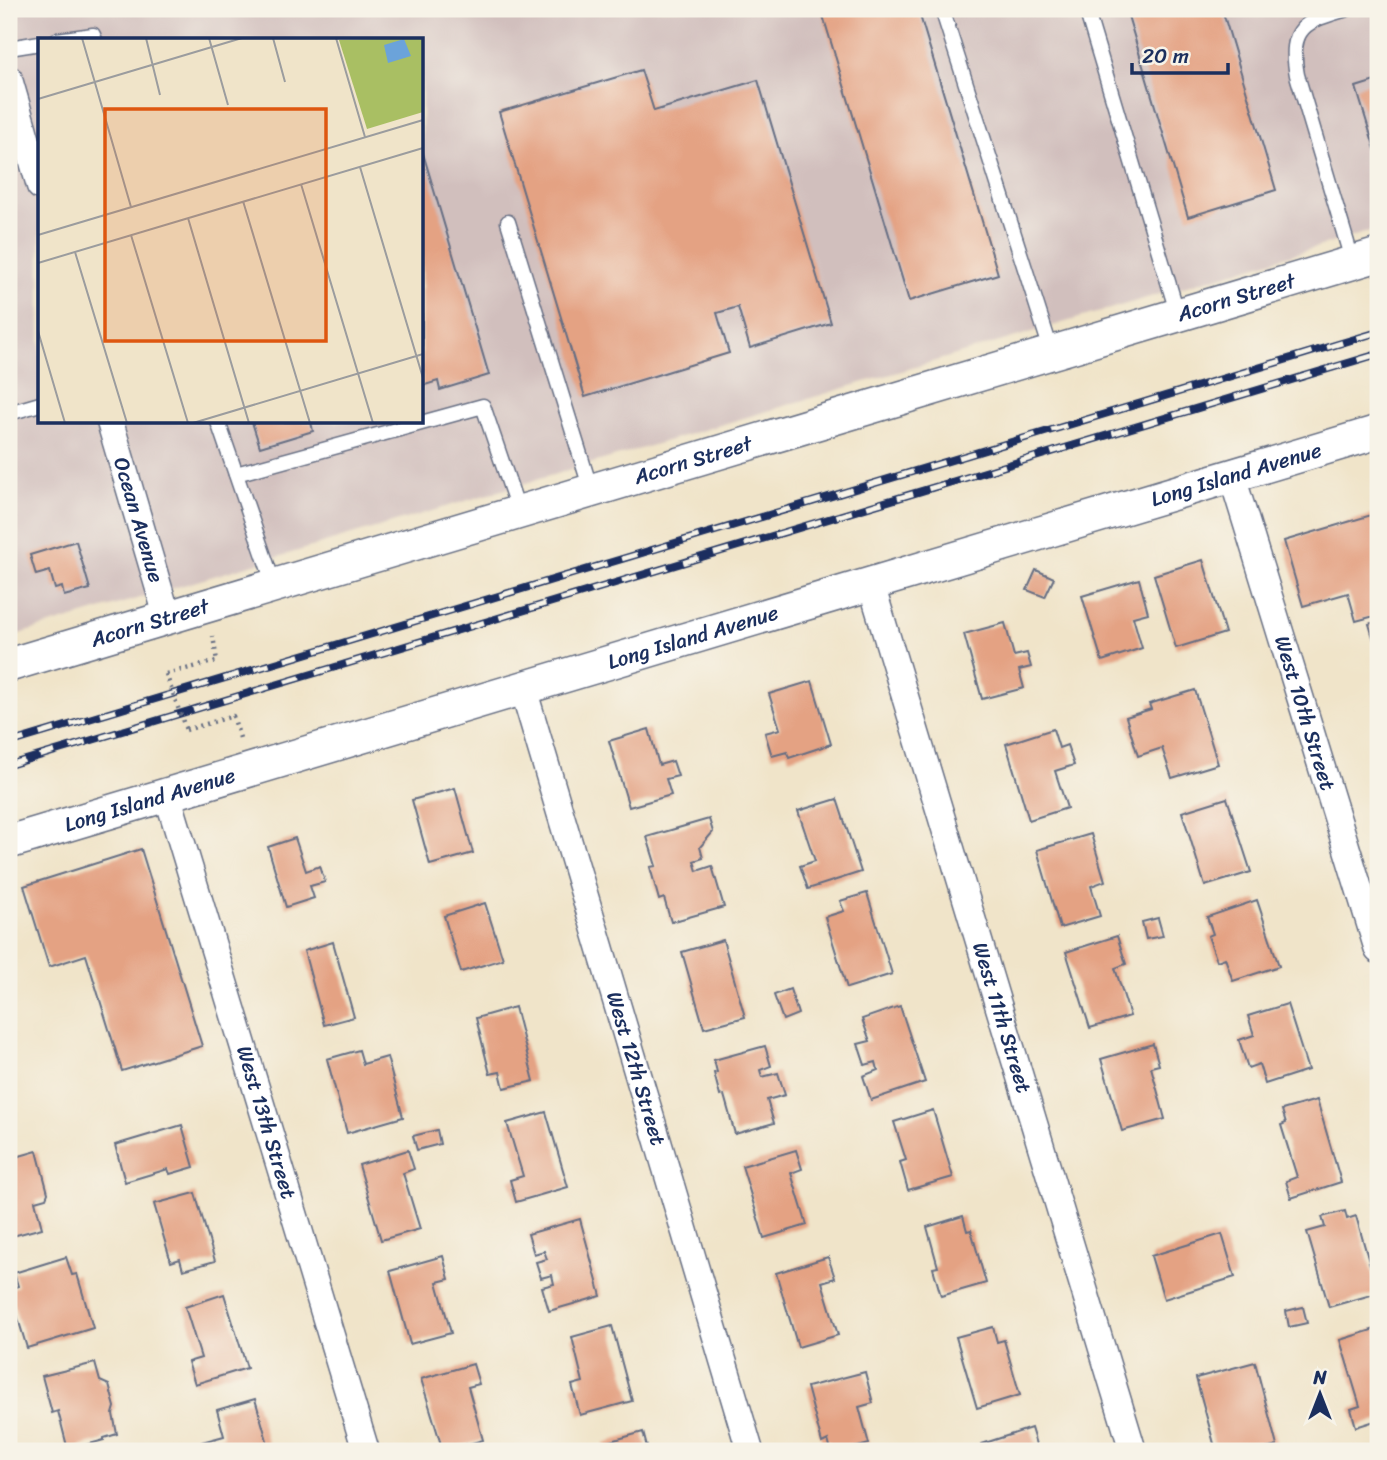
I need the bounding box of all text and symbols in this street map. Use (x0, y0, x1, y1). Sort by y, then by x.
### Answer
scale bar (1132, 32, 1228, 76)
text: 20 m (1142, 37, 1189, 75)
inset map (38, 38, 424, 424)
street label: Acorn Street (1172, 261, 1301, 333)
street label: Acorn Street (628, 424, 758, 496)
street label: Long Island Avenue (1146, 431, 1327, 518)
street label: Ocean Avenue (102, 453, 175, 587)
street label: Acorn Street (85, 587, 215, 659)
street label: Long Island Avenue (603, 594, 783, 681)
street label: West 10th Street (1263, 631, 1347, 795)
street label: Long Island Avenue (60, 756, 240, 843)
street label: West 11th Street (961, 937, 1043, 1098)
street label: West 12th Street (595, 987, 677, 1150)
street label: West 13th Street (225, 1041, 308, 1204)
north arrow (1286, 1358, 1356, 1428)
text: N (1312, 1361, 1327, 1394)

